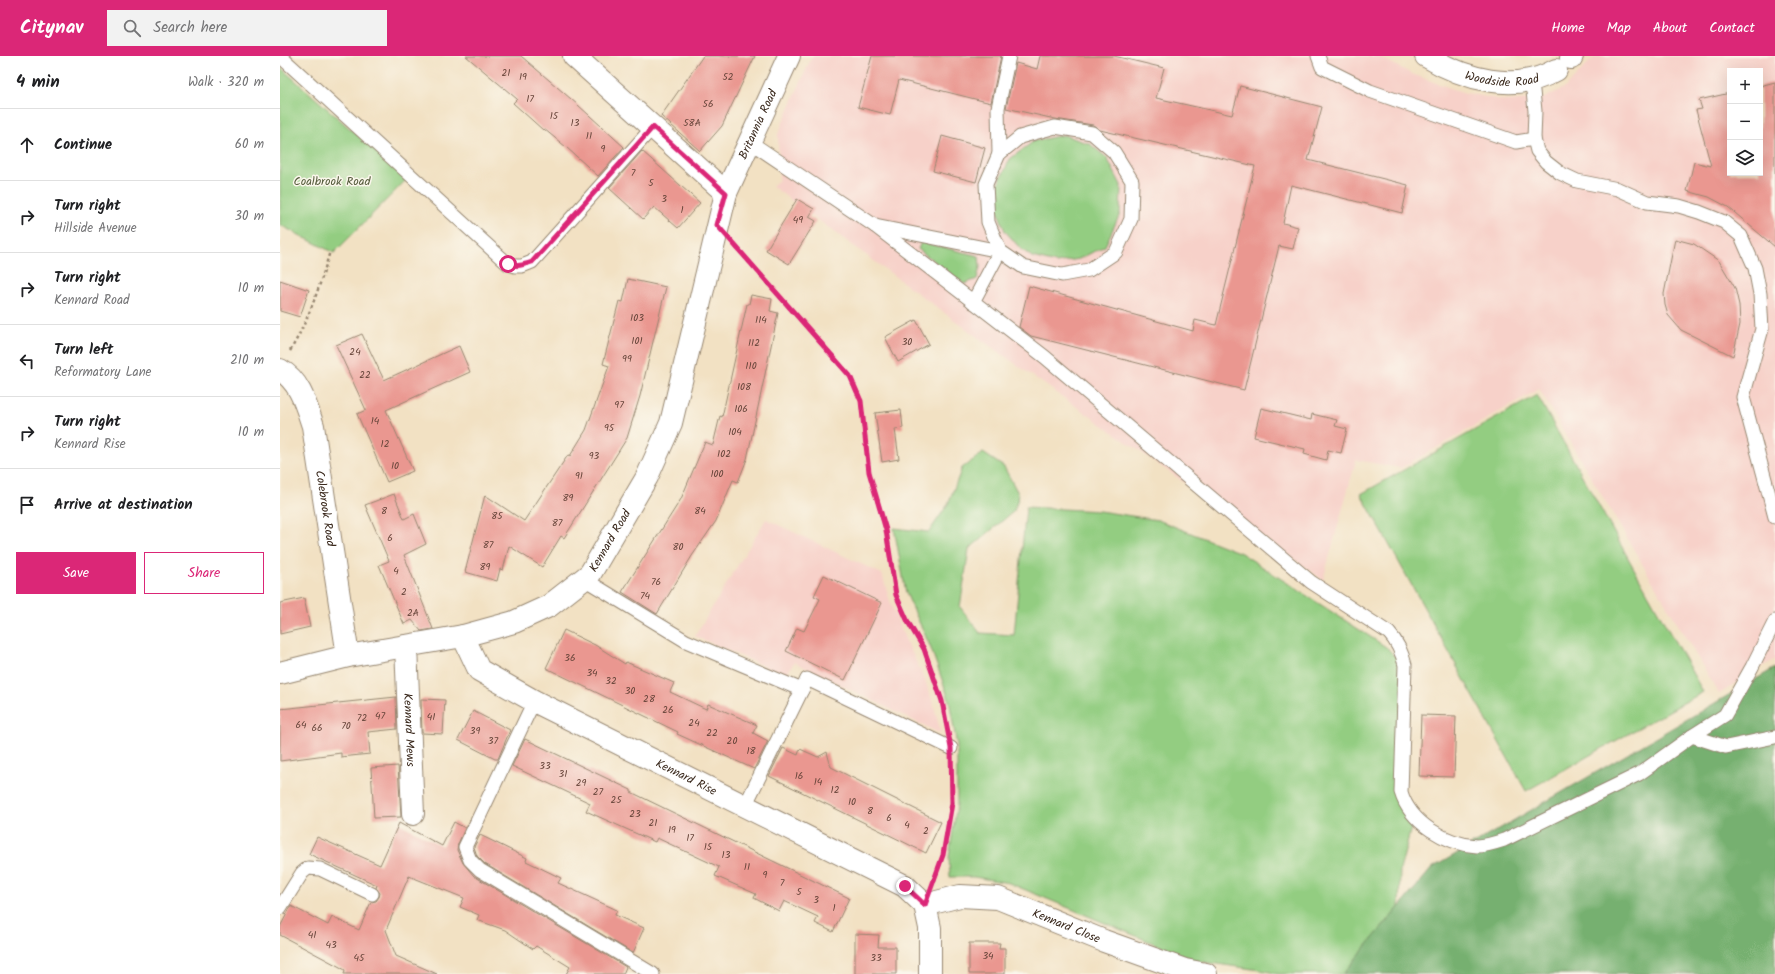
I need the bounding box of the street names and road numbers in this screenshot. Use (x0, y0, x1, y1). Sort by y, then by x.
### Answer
street label: Woodside Road (1463, 66, 1543, 92)
street label: Britannia Road (734, 85, 783, 162)
street label: Colebrook Road (310, 469, 340, 549)
street label: Kennard Road (584, 505, 636, 576)
street label: Kennard Mews (398, 693, 420, 767)
street label: Kennard Rise (652, 754, 721, 801)
street label: Kennard Close (1029, 904, 1104, 949)

